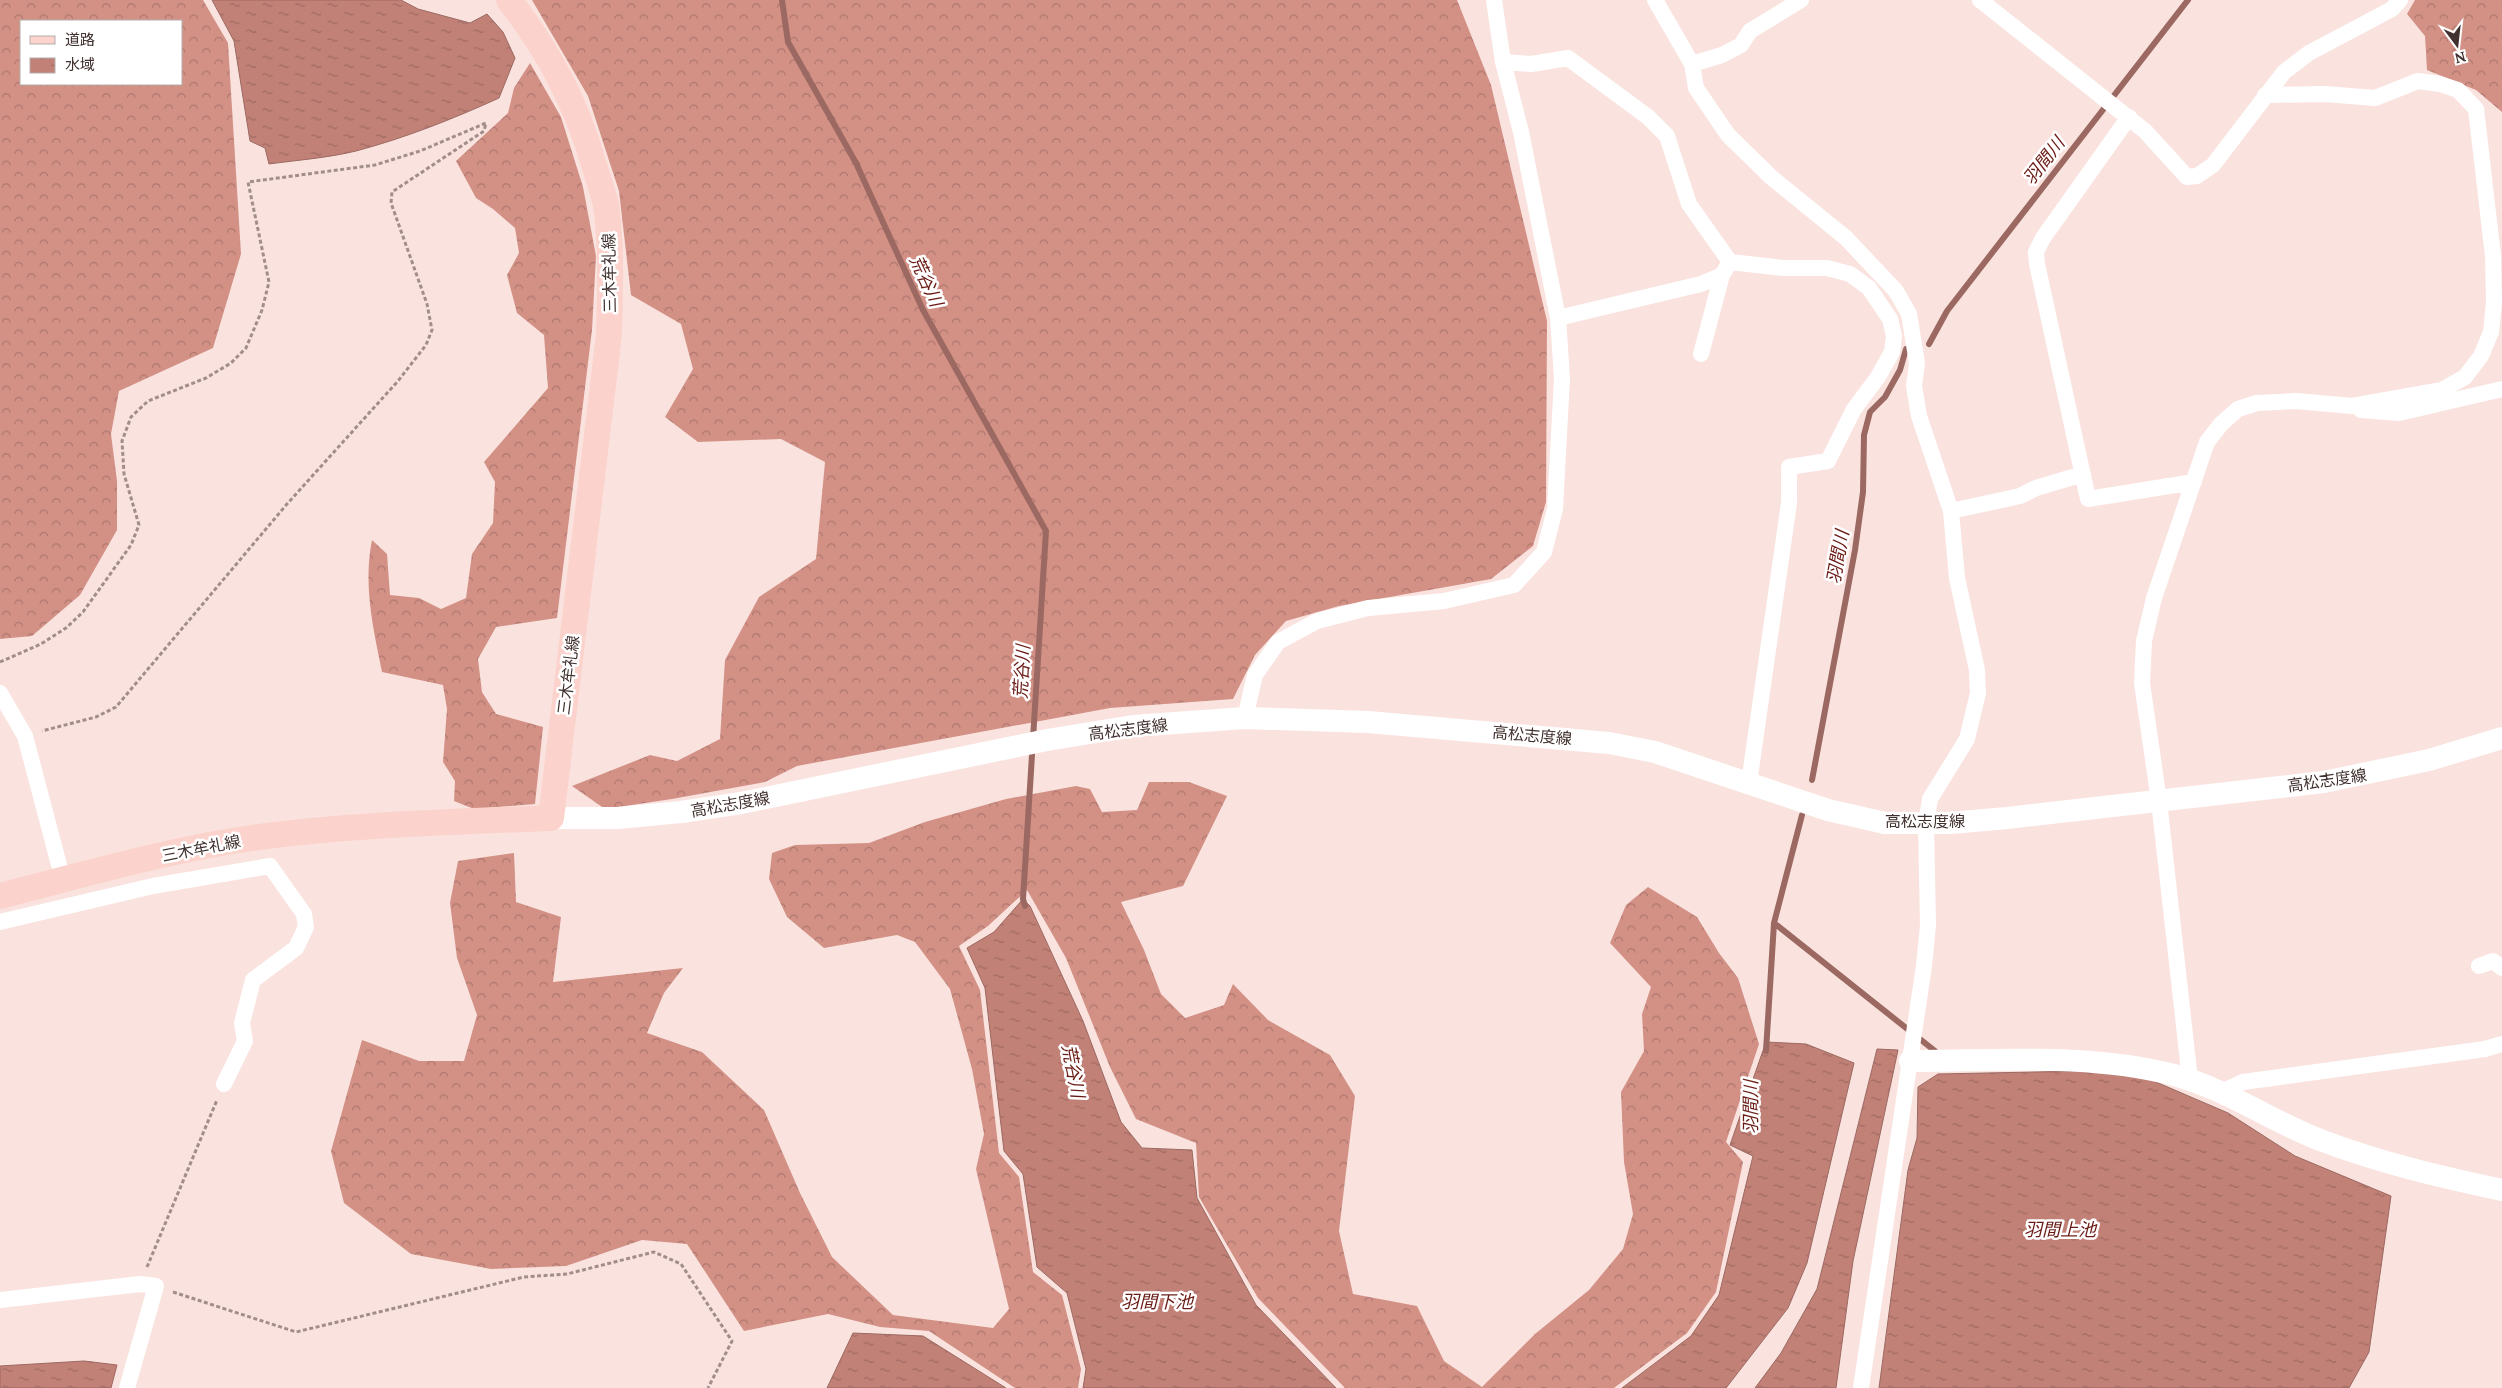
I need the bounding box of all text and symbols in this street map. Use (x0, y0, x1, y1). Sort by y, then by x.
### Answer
legend (20, 20, 182, 85)
north arrow (2432, 20, 2482, 70)
text: 道路 (65, 30, 95, 49)
text: N (2453, 47, 2468, 68)
text: 水域 (65, 55, 95, 74)
water label: 羽間川 (2018, 131, 2071, 189)
street label: 三木牟礼線 (598, 233, 620, 313)
water label: 荒谷川 (905, 251, 949, 312)
water label: 羽間川 (1821, 526, 1854, 585)
street label: 三木牟礼線 (553, 634, 583, 716)
water label: 荒谷川 (1009, 642, 1035, 700)
street label: 高松志度線 (1087, 714, 1169, 744)
street label: 高松志度線 (1491, 722, 1573, 748)
street label: 高松志度線 (2286, 765, 2368, 795)
street label: 高松志度線 (689, 787, 771, 821)
street label: 高松志度線 (1885, 811, 1965, 831)
street label: 三木牟礼線 (160, 831, 242, 865)
water label: 荒谷川 (1057, 1042, 1090, 1102)
water label: 羽間川 (1739, 1078, 1762, 1134)
water label: 羽間上池 (2024, 1218, 2098, 1241)
water label: 羽間下池 (1121, 1290, 1195, 1313)

